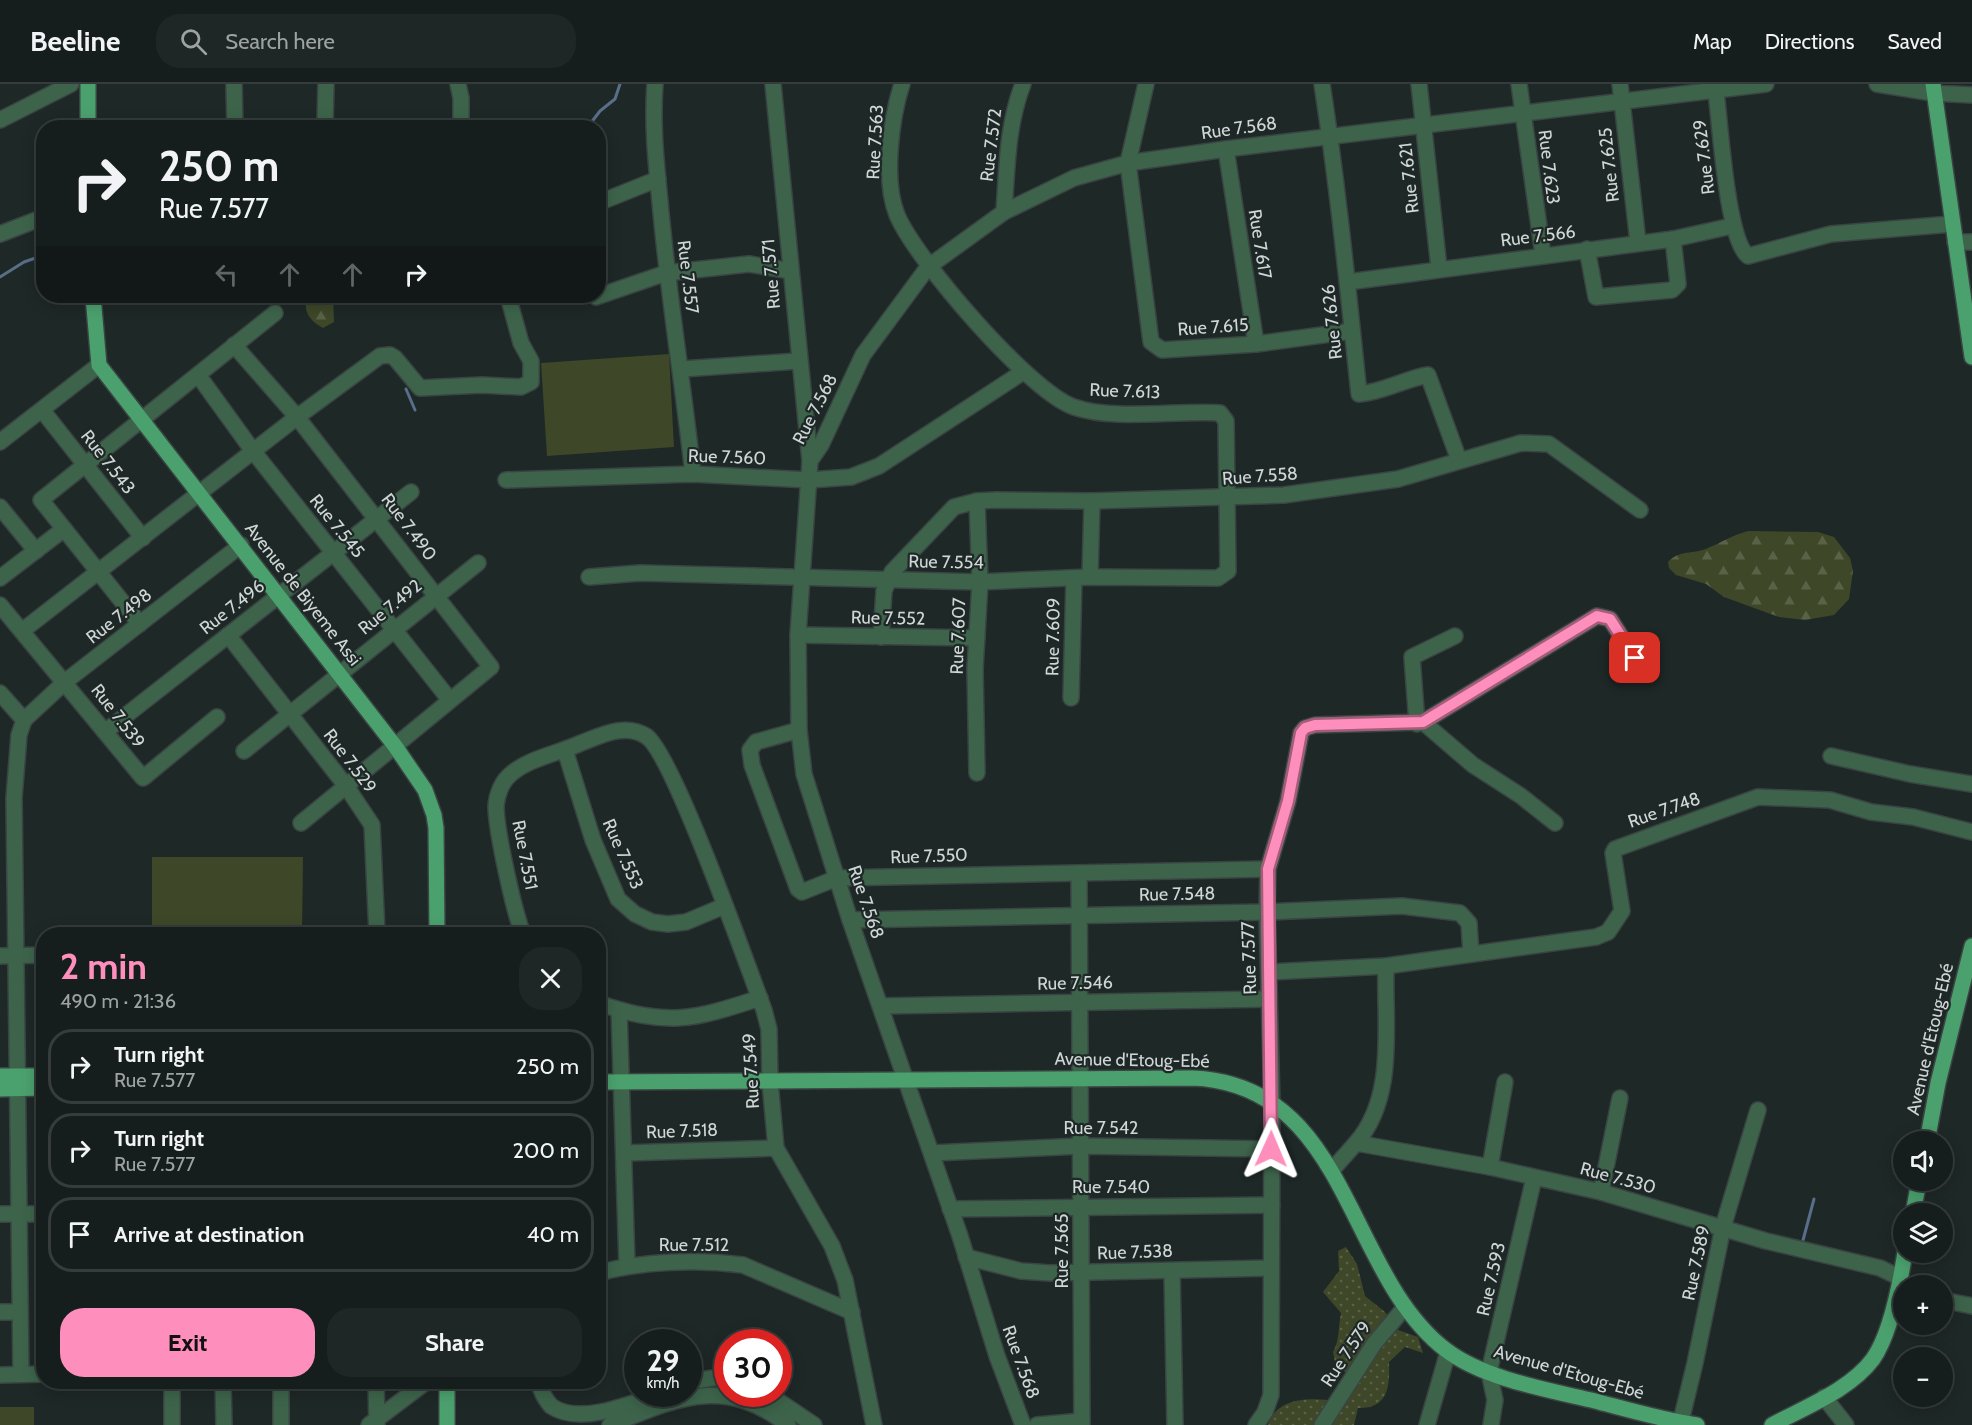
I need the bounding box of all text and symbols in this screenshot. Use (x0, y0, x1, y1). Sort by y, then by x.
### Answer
search box (156, 14, 576, 68)
text: Beeline (30, 24, 120, 58)
icon: search (177, 25, 210, 58)
text: Search here (225, 28, 335, 55)
text: Map (1693, 29, 1732, 54)
text: Directions (1765, 29, 1854, 54)
text: Saved (1887, 29, 1942, 54)
street label: Rue 7.563 (862, 104, 888, 180)
street label: Rue 7.572 (976, 107, 1006, 183)
street label: Rue 7.568 (1200, 112, 1278, 144)
street label: Rue 7.629 (1688, 118, 1720, 196)
street label: Rue 7.625 (1594, 127, 1624, 203)
street label: Rue 7.623 (1534, 129, 1564, 205)
text: 250 m (159, 140, 279, 192)
street label: Rue 7.621 (1394, 142, 1424, 214)
icon: right (60, 144, 138, 222)
text: Rue 7.577 (159, 192, 269, 225)
street label: Rue 7.617 (1244, 207, 1276, 281)
street label: Rue 7.566 (1499, 220, 1577, 252)
street label: Rue 7.571 (757, 238, 785, 310)
street label: Rue 7.557 (673, 239, 703, 315)
icon: left (210, 258, 243, 291)
icon: ahead (273, 258, 306, 291)
icon: ahead (336, 258, 369, 291)
icon: right (399, 258, 432, 291)
street label: Rue 7.626 (1317, 283, 1347, 361)
street label: Rue 7.615 (1177, 314, 1249, 340)
street label: Rue 7.568 (788, 370, 842, 448)
street label: Rue 7.613 (1089, 379, 1161, 403)
street label: Rue 7.543 (76, 426, 140, 498)
street label: Rue 7.560 (688, 445, 766, 469)
street label: Rue 7.558 (1221, 462, 1299, 490)
street label: Rue 7.490 (377, 489, 441, 565)
street label: Rue 7.545 (305, 490, 369, 562)
street label: Avenue de Biyeme Assi (240, 518, 366, 670)
street label: Rue 7.554 (908, 550, 984, 574)
street label: Rue 7.496 (195, 575, 269, 639)
street label: Rue 7.492 (354, 575, 426, 639)
street label: Rue 7.498 (82, 584, 156, 648)
street label: Rue 7.607 (946, 597, 970, 675)
street label: Rue 7.609 (1041, 598, 1065, 676)
street label: Rue 7.552 (851, 606, 925, 630)
pin (1609, 632, 1660, 683)
icon: arrive (1618, 641, 1651, 674)
street label: Rue 7.539 (86, 680, 150, 752)
street label: Rue 7.529 (319, 724, 381, 798)
street label: Rue 7.748 (1625, 787, 1703, 833)
street label: Rue 7.553 (598, 815, 648, 893)
street label: Rue 7.551 (507, 818, 543, 892)
street label: Rue 7.550 (890, 844, 968, 868)
street label: Rue 7.568 (843, 862, 889, 942)
street label: Rue 7.548 (1139, 882, 1215, 906)
street label: Rue 7.577 (1237, 921, 1261, 995)
text: 2 min (60, 944, 147, 988)
button: close (519, 947, 582, 1010)
street label: Avenue d'Etoug-Ebé (1902, 961, 1958, 1117)
street label: Rue 7.546 (1037, 971, 1113, 995)
text: 490 m · 21:36 (60, 989, 176, 1013)
street label: Rue 7.549 (738, 1033, 764, 1109)
text: Turn right (114, 1041, 204, 1068)
street label: Avenue d'Etoug-Ebé (1054, 1048, 1210, 1072)
icon: right (63, 1050, 96, 1083)
text: 250 m (516, 1053, 579, 1080)
text: Rue 7.577 (114, 1068, 195, 1092)
street label: Rue 7.542 (1063, 1117, 1139, 1139)
position arrow (1239, 1117, 1303, 1181)
street label: Rue 7.518 (646, 1119, 718, 1143)
text: Turn right (114, 1125, 204, 1152)
map controls (1893, 1131, 1953, 1407)
button: sound (1893, 1131, 1953, 1191)
icon: right (63, 1134, 96, 1167)
text: 200 m (513, 1137, 579, 1164)
text: Rue 7.577 (114, 1152, 195, 1176)
street label: Rue 7.530 (1578, 1157, 1658, 1199)
street label: Rue 7.540 (1072, 1176, 1150, 1198)
button: layers (1893, 1203, 1953, 1263)
street label: Rue 7.565 (1051, 1213, 1073, 1289)
icon: arrive (63, 1218, 96, 1251)
text: Arrive at destination (114, 1221, 304, 1248)
text: 40 m (527, 1221, 579, 1248)
street label: Rue 7.589 (1677, 1223, 1715, 1303)
street label: Rue 7.512 (659, 1234, 729, 1256)
street label: Rue 7.538 (1097, 1240, 1173, 1264)
street label: Rue 7.593 (1472, 1240, 1510, 1318)
button: + (1893, 1275, 1953, 1335)
button: Exit (60, 1308, 315, 1377)
button: Share (327, 1308, 582, 1377)
street label: Rue 7.579 (1316, 1317, 1376, 1391)
street label: Rue 7.568 (998, 1322, 1044, 1402)
speed limit sign: 30 (714, 1329, 792, 1407)
street label: Avenue d'Etoug-Ebé (1491, 1340, 1647, 1404)
text: 29 (647, 1342, 679, 1379)
button: − (1893, 1347, 1953, 1407)
text: km/h (647, 1374, 679, 1392)

